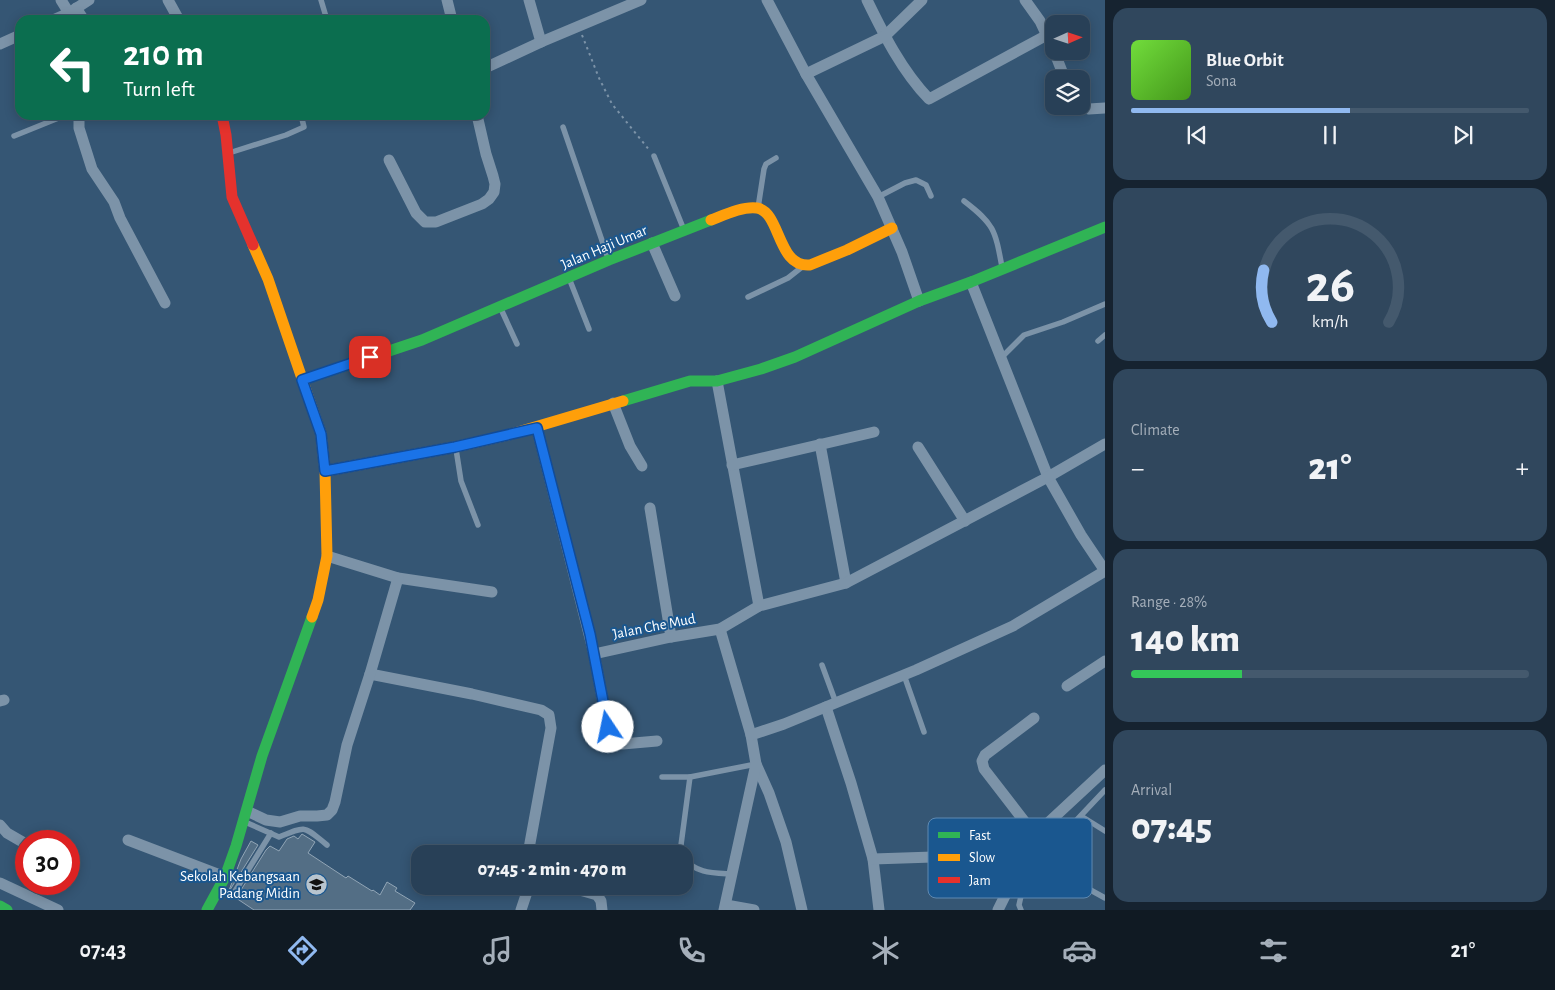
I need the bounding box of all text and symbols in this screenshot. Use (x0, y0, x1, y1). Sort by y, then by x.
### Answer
north arrow (1045, 15, 1090, 60)
map controls (1045, 15, 1090, 115)
icon: left (40, 35, 105, 100)
text: 210 m (123, 37, 204, 72)
text: Blue Orbit (1206, 51, 1284, 70)
button: layers (1045, 70, 1090, 115)
text: Sona (1206, 73, 1237, 89)
text: Turn left (123, 78, 195, 100)
icon: previous (1183, 121, 1211, 149)
icon: pause (1316, 121, 1344, 149)
icon: next (1449, 121, 1477, 149)
street label: Jalan Haji Umar (559, 223, 649, 272)
text: 26 (1305, 259, 1355, 311)
text: km/h (1312, 313, 1348, 331)
pin (349, 336, 391, 378)
icon: arrive (356, 343, 384, 371)
text: Climate (1131, 422, 1180, 438)
text: 21° (1308, 449, 1352, 487)
text: − (1131, 455, 1144, 483)
text: + (1516, 455, 1529, 483)
text: Range · 28% (1131, 594, 1207, 610)
street label: Jalan Che Mud (611, 611, 697, 642)
text: 140 km (1131, 621, 1240, 659)
position arrow (581, 700, 633, 752)
text: Arrival (1131, 782, 1172, 798)
text: 07:45 (1131, 809, 1212, 847)
legend (928, 818, 1092, 898)
text: Fast (969, 829, 991, 843)
speed limit sign: 30 (15, 830, 80, 895)
text: Slow (969, 851, 996, 865)
text: 07:45 · 2 min · 470 m (478, 860, 626, 879)
place label: Sekolah Kebangsaan Padang Midin (180, 869, 300, 901)
school or university icon: Sekolah Kebangsaan Padang Midin (304, 873, 328, 897)
text: Jam (969, 874, 991, 888)
icon: directions (285, 933, 320, 968)
icon: music (480, 933, 515, 968)
icon: phone (674, 933, 709, 968)
icon: climate (868, 933, 903, 968)
icon: car (1062, 933, 1097, 968)
icon: filters (1256, 933, 1291, 968)
text: 07:43 (80, 939, 126, 961)
text: 21° (1451, 939, 1475, 961)

